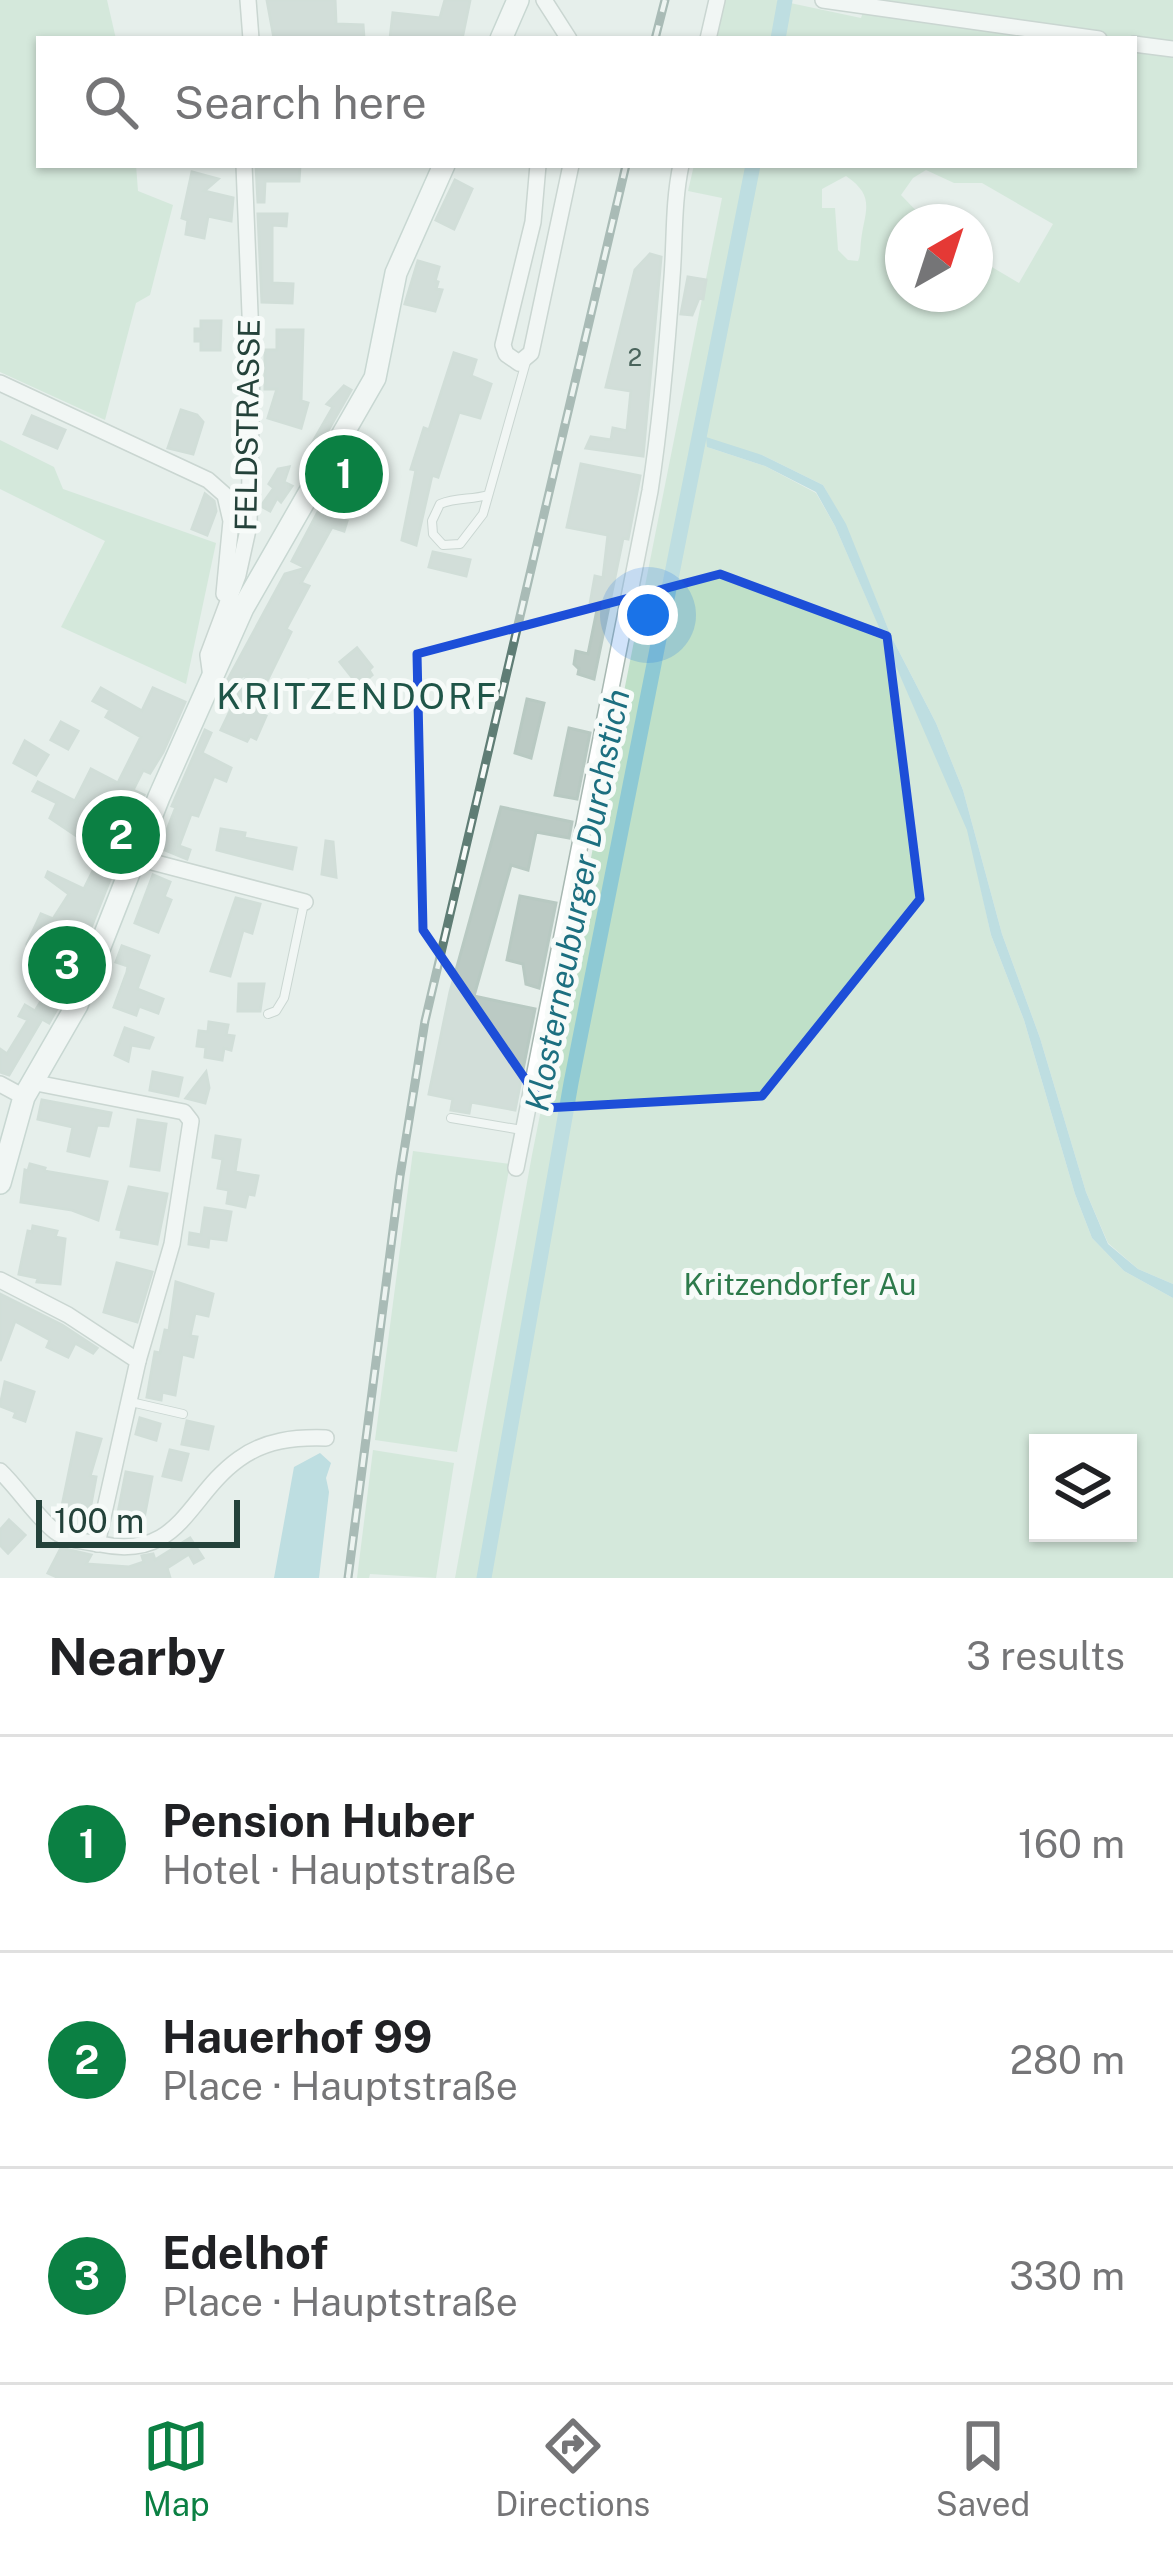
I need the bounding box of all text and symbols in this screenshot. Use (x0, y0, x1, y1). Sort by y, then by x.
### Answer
search box (36, 36, 1137, 168)
icon: search (78, 69, 144, 135)
text: Search here (174, 76, 427, 129)
north arrow (885, 204, 993, 312)
street label: FELDSTRASSE (227, 319, 267, 531)
house number: 2 (628, 343, 642, 371)
pin: 1 (305, 429, 383, 519)
your location (618, 585, 678, 645)
district label: KRITZENDORF (216, 675, 500, 717)
water label: Klosterneuburger Durchstich (517, 686, 637, 1114)
pin: 2 (82, 790, 160, 880)
pin: 3 (28, 920, 106, 1010)
park label: Kritzendorfer Au (684, 1266, 916, 1302)
map controls (1029, 1434, 1137, 1542)
button: layers (1029, 1434, 1137, 1542)
scale bar (36, 1494, 240, 1547)
text: 100 m (54, 1502, 144, 1540)
text: Nearby (48, 1627, 225, 1686)
text: 3 results (966, 1633, 1125, 1679)
text: Pension Huber (162, 1794, 475, 1847)
text: 1 (79, 1821, 95, 1867)
text: 160 m (1018, 1821, 1125, 1867)
text: Hotel · Hauptstraße (162, 1847, 516, 1893)
text: Hauerhof 99 (162, 2010, 432, 2063)
text: 2 (75, 2037, 99, 2083)
text: 280 m (1010, 2037, 1125, 2083)
text: Place · Hauptstraße (162, 2063, 518, 2109)
text: Edelhof (162, 2226, 328, 2279)
text: 3 (74, 2253, 100, 2299)
text: 330 m (1009, 2253, 1125, 2299)
text: Place · Hauptstraße (162, 2279, 518, 2325)
tab: Map (143, 2413, 210, 2523)
tab: Directions (495, 2413, 650, 2523)
tab: Saved (936, 2413, 1030, 2523)

